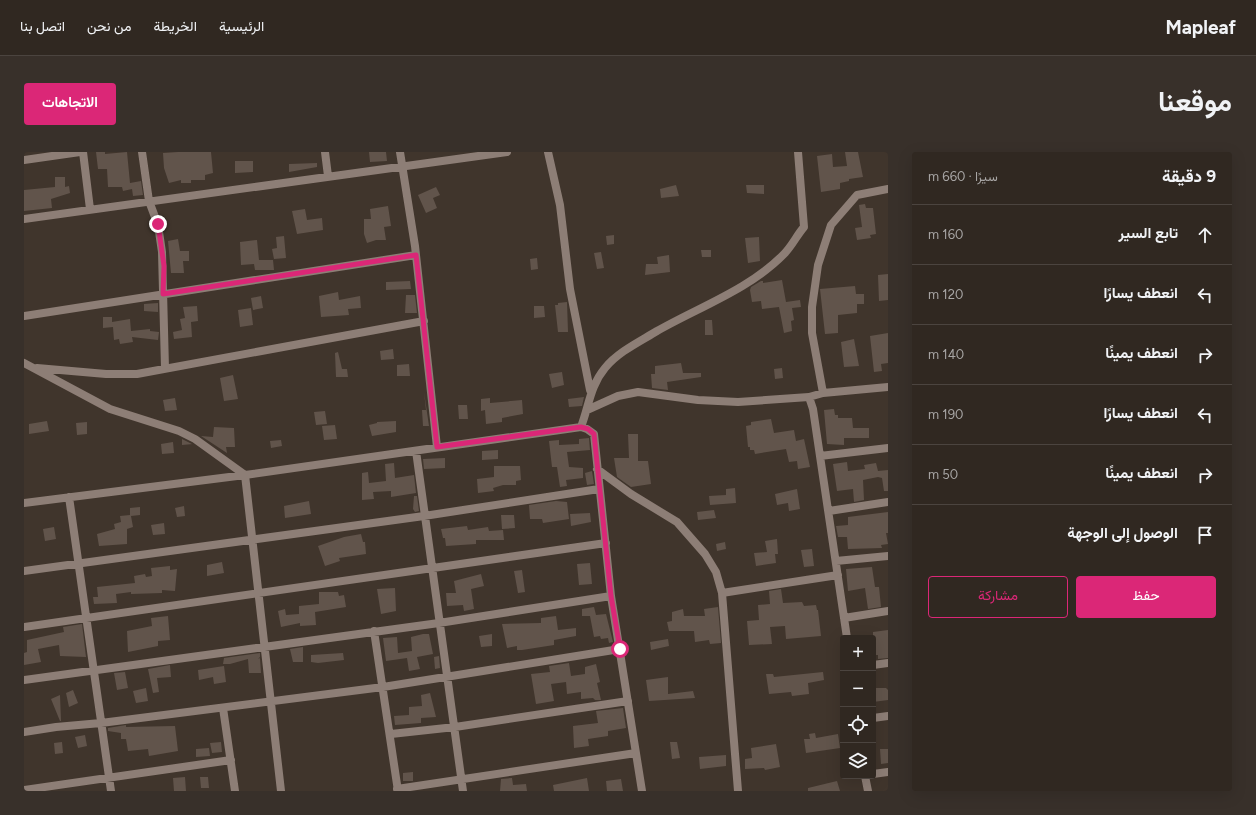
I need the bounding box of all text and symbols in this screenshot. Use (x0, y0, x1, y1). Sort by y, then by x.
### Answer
text: Mapleaf (1165, 16, 1236, 39)
text: اتصل بنا (20, 18, 65, 35)
text: من نحن (87, 18, 132, 35)
text: الخريطة (154, 18, 197, 35)
text: الرئيسية (219, 18, 264, 35)
button: الاتجاهات (24, 83, 116, 125)
text: موقعنا (1158, 84, 1232, 118)
text: 9 دقيقة (1162, 166, 1216, 186)
text: سيرًا · 660 m (928, 169, 998, 184)
route end (149, 215, 167, 233)
text: تابع السير (1118, 224, 1178, 242)
icon: ahead (1194, 224, 1216, 246)
text: 160 m (928, 227, 963, 242)
text: انعطف يسارًا (1103, 284, 1178, 302)
icon: left (1194, 284, 1216, 306)
text: 120 m (928, 287, 963, 302)
text: انعطف يمينًا (1105, 344, 1178, 362)
icon: right (1194, 344, 1216, 366)
text: 140 m (928, 347, 964, 362)
text: انعطف يسارًا (1103, 404, 1178, 422)
icon: left (1194, 404, 1216, 426)
text: 190 m (928, 407, 963, 422)
text: انعطف يمينًا (1105, 464, 1178, 482)
icon: right (1194, 464, 1216, 486)
text: 50 m (928, 467, 958, 482)
text: الوصول إلى الوجهة (1067, 524, 1178, 542)
icon: arrive (1194, 524, 1216, 546)
button: مشاركة (928, 576, 1068, 618)
button: حفظ (1076, 576, 1216, 618)
map controls (840, 635, 876, 779)
button: + (840, 635, 876, 671)
route start (611, 640, 629, 658)
button: − (840, 671, 876, 707)
button: locate (840, 707, 876, 743)
button: layers (840, 743, 876, 779)

